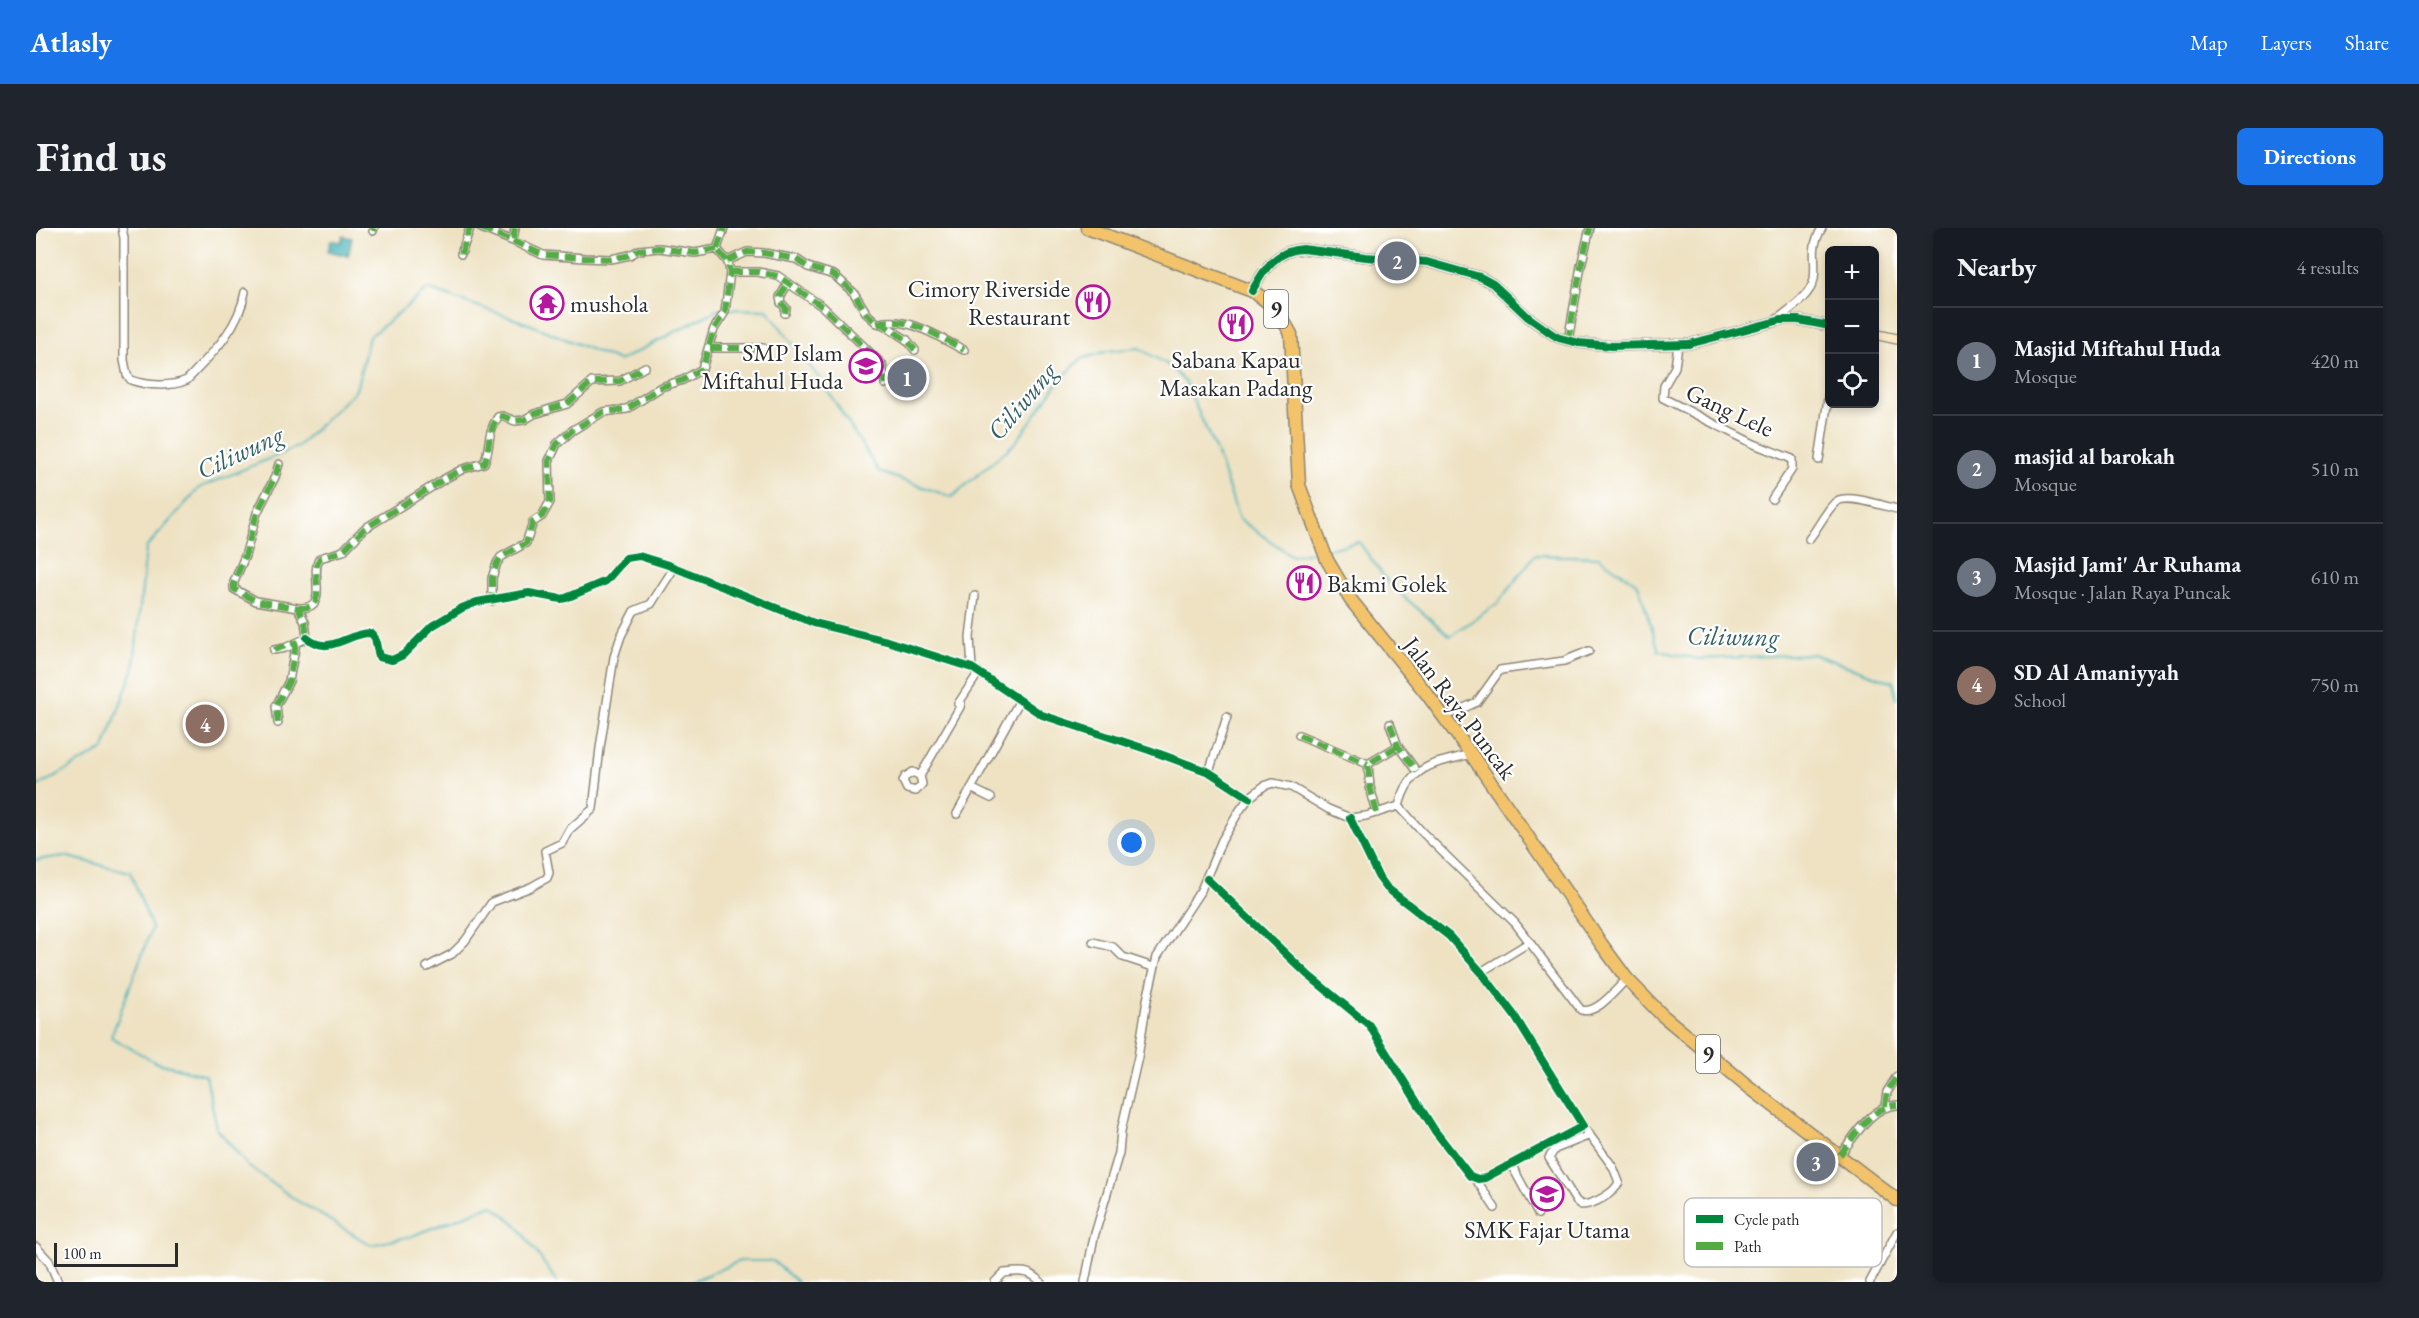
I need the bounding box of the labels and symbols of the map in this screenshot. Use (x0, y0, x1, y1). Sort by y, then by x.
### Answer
pin: 2 (1378, 238, 1416, 284)
place label: Cimory Riverside Restaurant (908, 273, 1070, 332)
restaurant icon: Cimory Riverside Restaurant (1075, 284, 1111, 320)
temple icon: mushola (529, 285, 565, 321)
place label: mushola (570, 288, 649, 319)
road number: 9 (1264, 290, 1288, 328)
restaurant icon: Sabana Kapau Masakan Padang (1218, 306, 1254, 342)
place label: SMP Islam Miftahul Huda (701, 337, 843, 396)
place label: Sabana Kapau Masakan Padang (1160, 344, 1313, 403)
school or university icon: SMP Islam Miftahul Huda (848, 348, 884, 384)
water label: Ciliwung (979, 354, 1065, 447)
pin: 1 (888, 356, 926, 400)
street label: Gang Lele (1681, 376, 1779, 444)
water label: Ciliwung (191, 417, 290, 487)
restaurant icon: Bakmi Golek (1286, 565, 1322, 601)
place label: Bakmi Golek (1327, 568, 1447, 599)
water label: Ciliwung (1687, 618, 1781, 654)
street label: Jalan Raya Puncak (1395, 629, 1524, 786)
pin: 4 (186, 702, 224, 746)
your location (1117, 828, 1146, 857)
road number: 9 (1696, 1035, 1720, 1073)
pin: 3 (1796, 1140, 1836, 1184)
school or university icon: SMK Fajar Utama (1529, 1176, 1565, 1212)
legend (1684, 1198, 1882, 1267)
text: Cycle path (1734, 1209, 1799, 1230)
place label: SMK Fajar Utama (1464, 1214, 1630, 1245)
text: Path (1734, 1236, 1762, 1257)
scale bar (54, 1240, 178, 1268)

